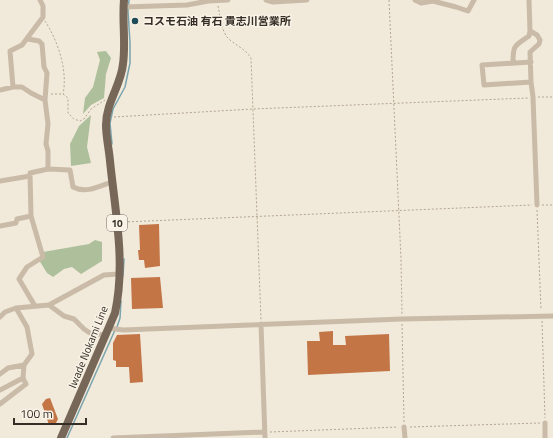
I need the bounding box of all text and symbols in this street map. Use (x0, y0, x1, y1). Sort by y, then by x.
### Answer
place label: コスモ石油 有石 貴志川営業所 (143, 13, 291, 29)
marker: コスモ石油 有石 貴志川営業所 (130, 16, 140, 26)
road number: 10 (107, 215, 127, 231)
street label: Iwade Nokami Line (64, 303, 112, 391)
scale bar (14, 400, 86, 426)
text: 100 m (20, 404, 53, 423)

